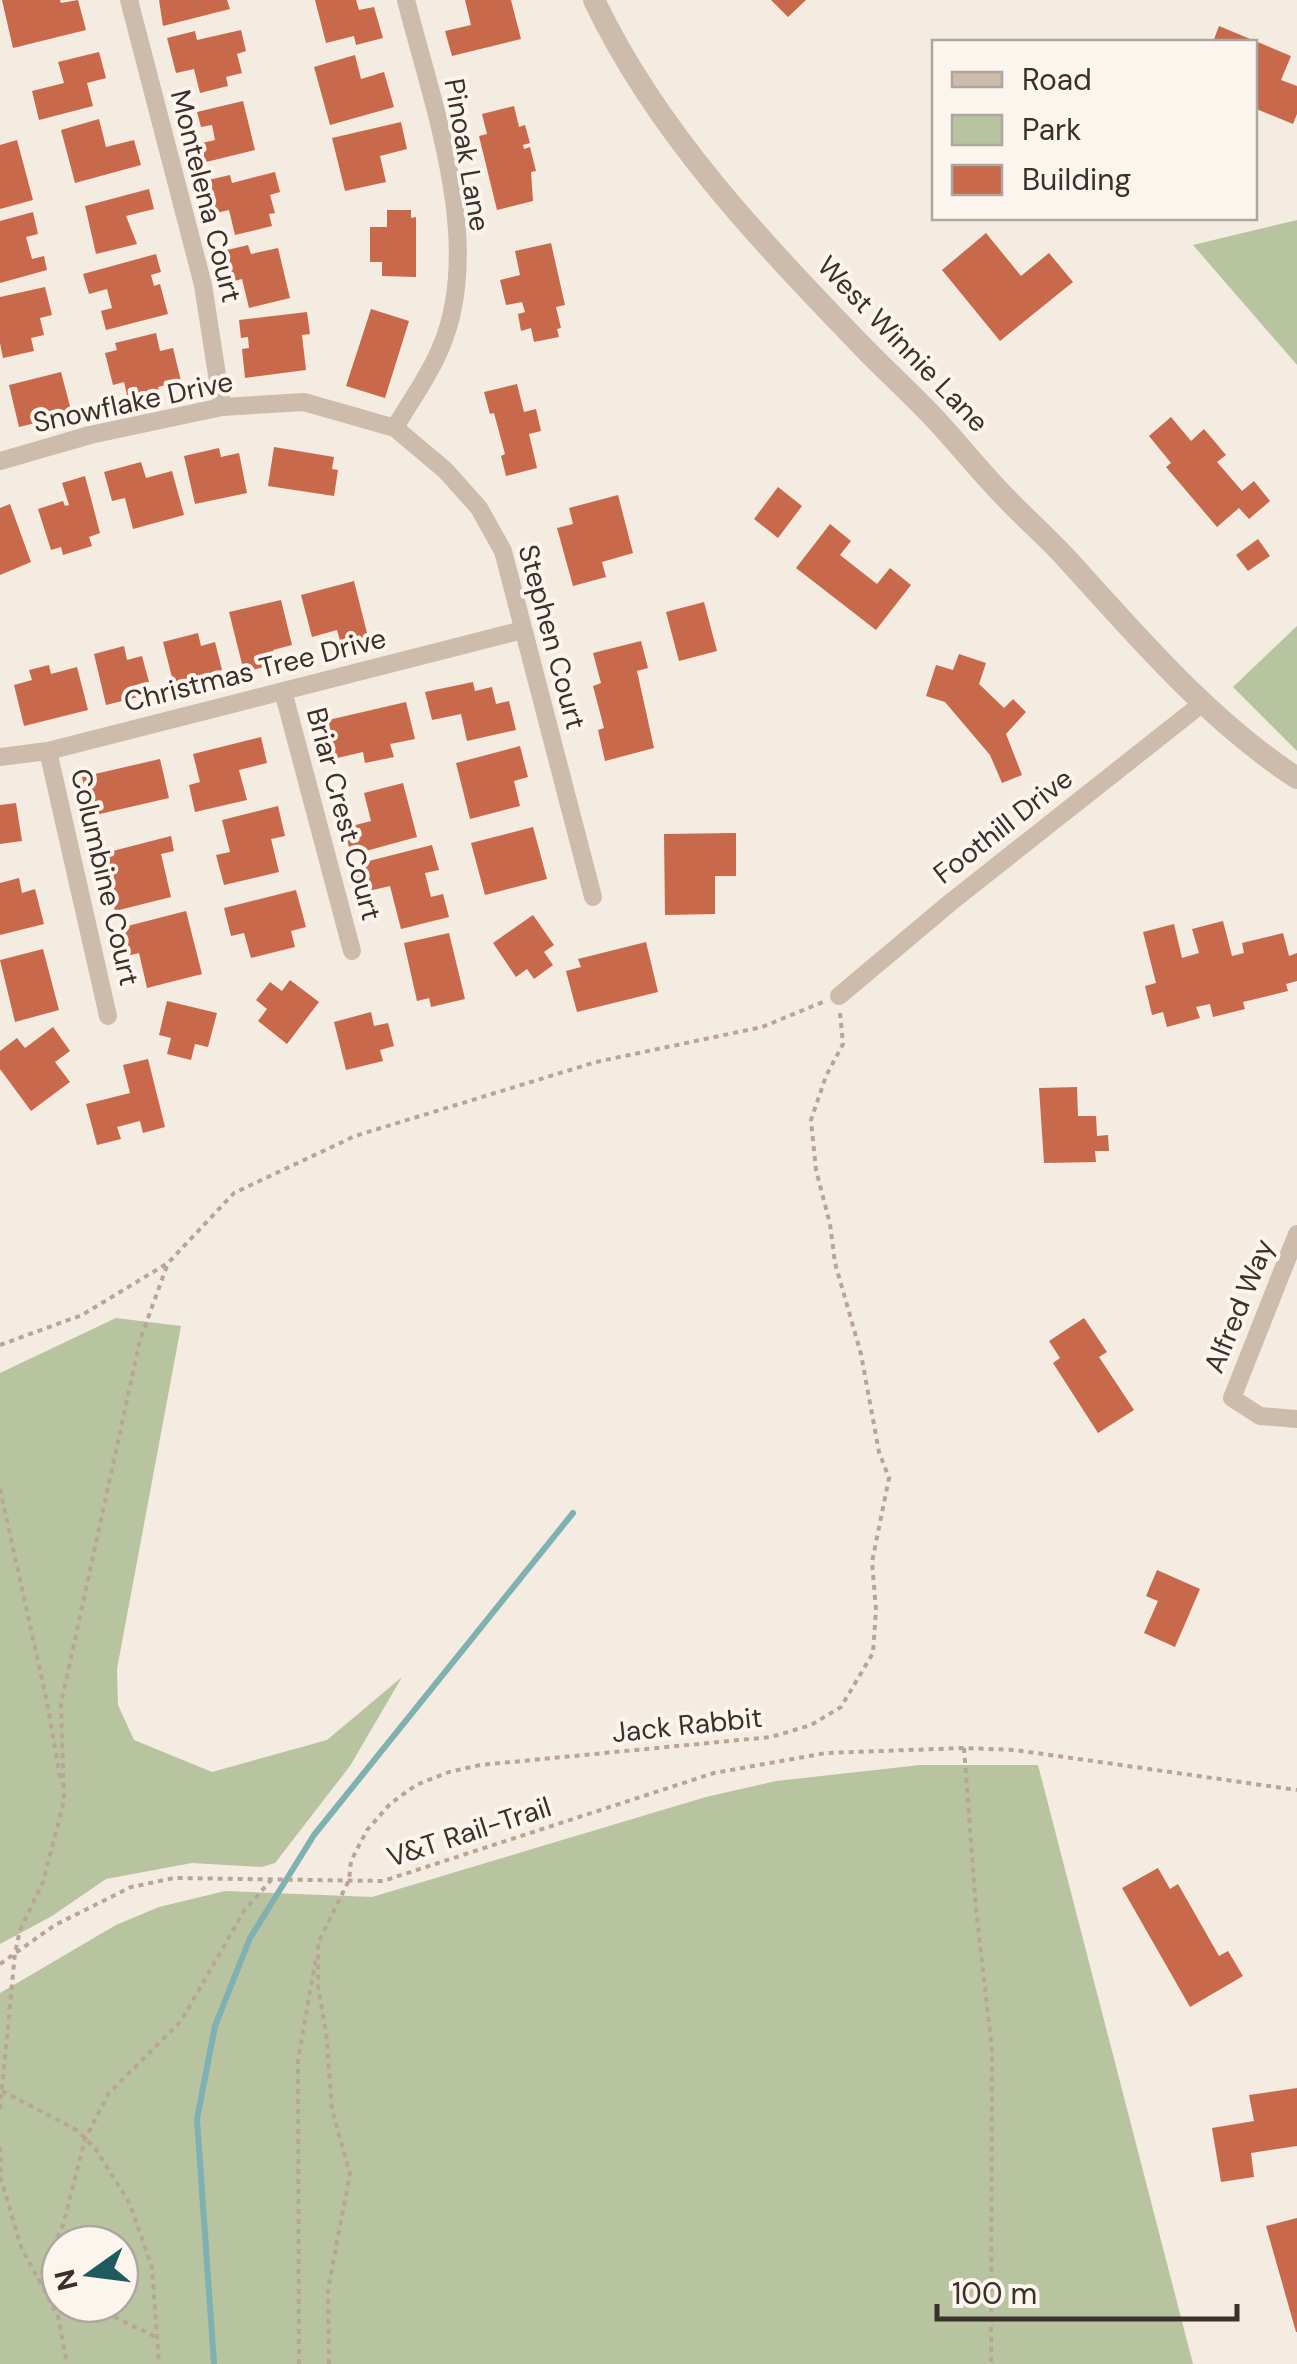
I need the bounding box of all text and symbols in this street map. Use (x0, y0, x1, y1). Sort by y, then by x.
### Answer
legend (932, 40, 1257, 220)
text: Road (1022, 60, 1092, 99)
street label: Pinoak Lane (435, 76, 499, 234)
street label: Montelena Court (162, 86, 250, 306)
text: Park (1022, 110, 1081, 149)
text: Building (1022, 160, 1131, 199)
street label: West Winnie Lane (809, 248, 997, 440)
street label: Snowflake Drive (30, 363, 236, 441)
street label: Stephen Court (510, 541, 594, 733)
street label: Christmas Tree Drive (120, 620, 390, 720)
street label: Briar Crest Court (298, 704, 390, 924)
street label: Foothill Drive (926, 760, 1080, 892)
street label: Columbine Court (62, 765, 148, 989)
street label: Alfred Way (1195, 1234, 1283, 1378)
street label: Jack Rabbit (610, 1699, 764, 1751)
street label: V&T Rail-Trail (382, 1788, 556, 1876)
north arrow (40, 2224, 140, 2324)
scale bar (937, 2259, 1237, 2321)
text: N (46, 2266, 87, 2294)
text: 100 m (952, 2274, 1037, 2313)

